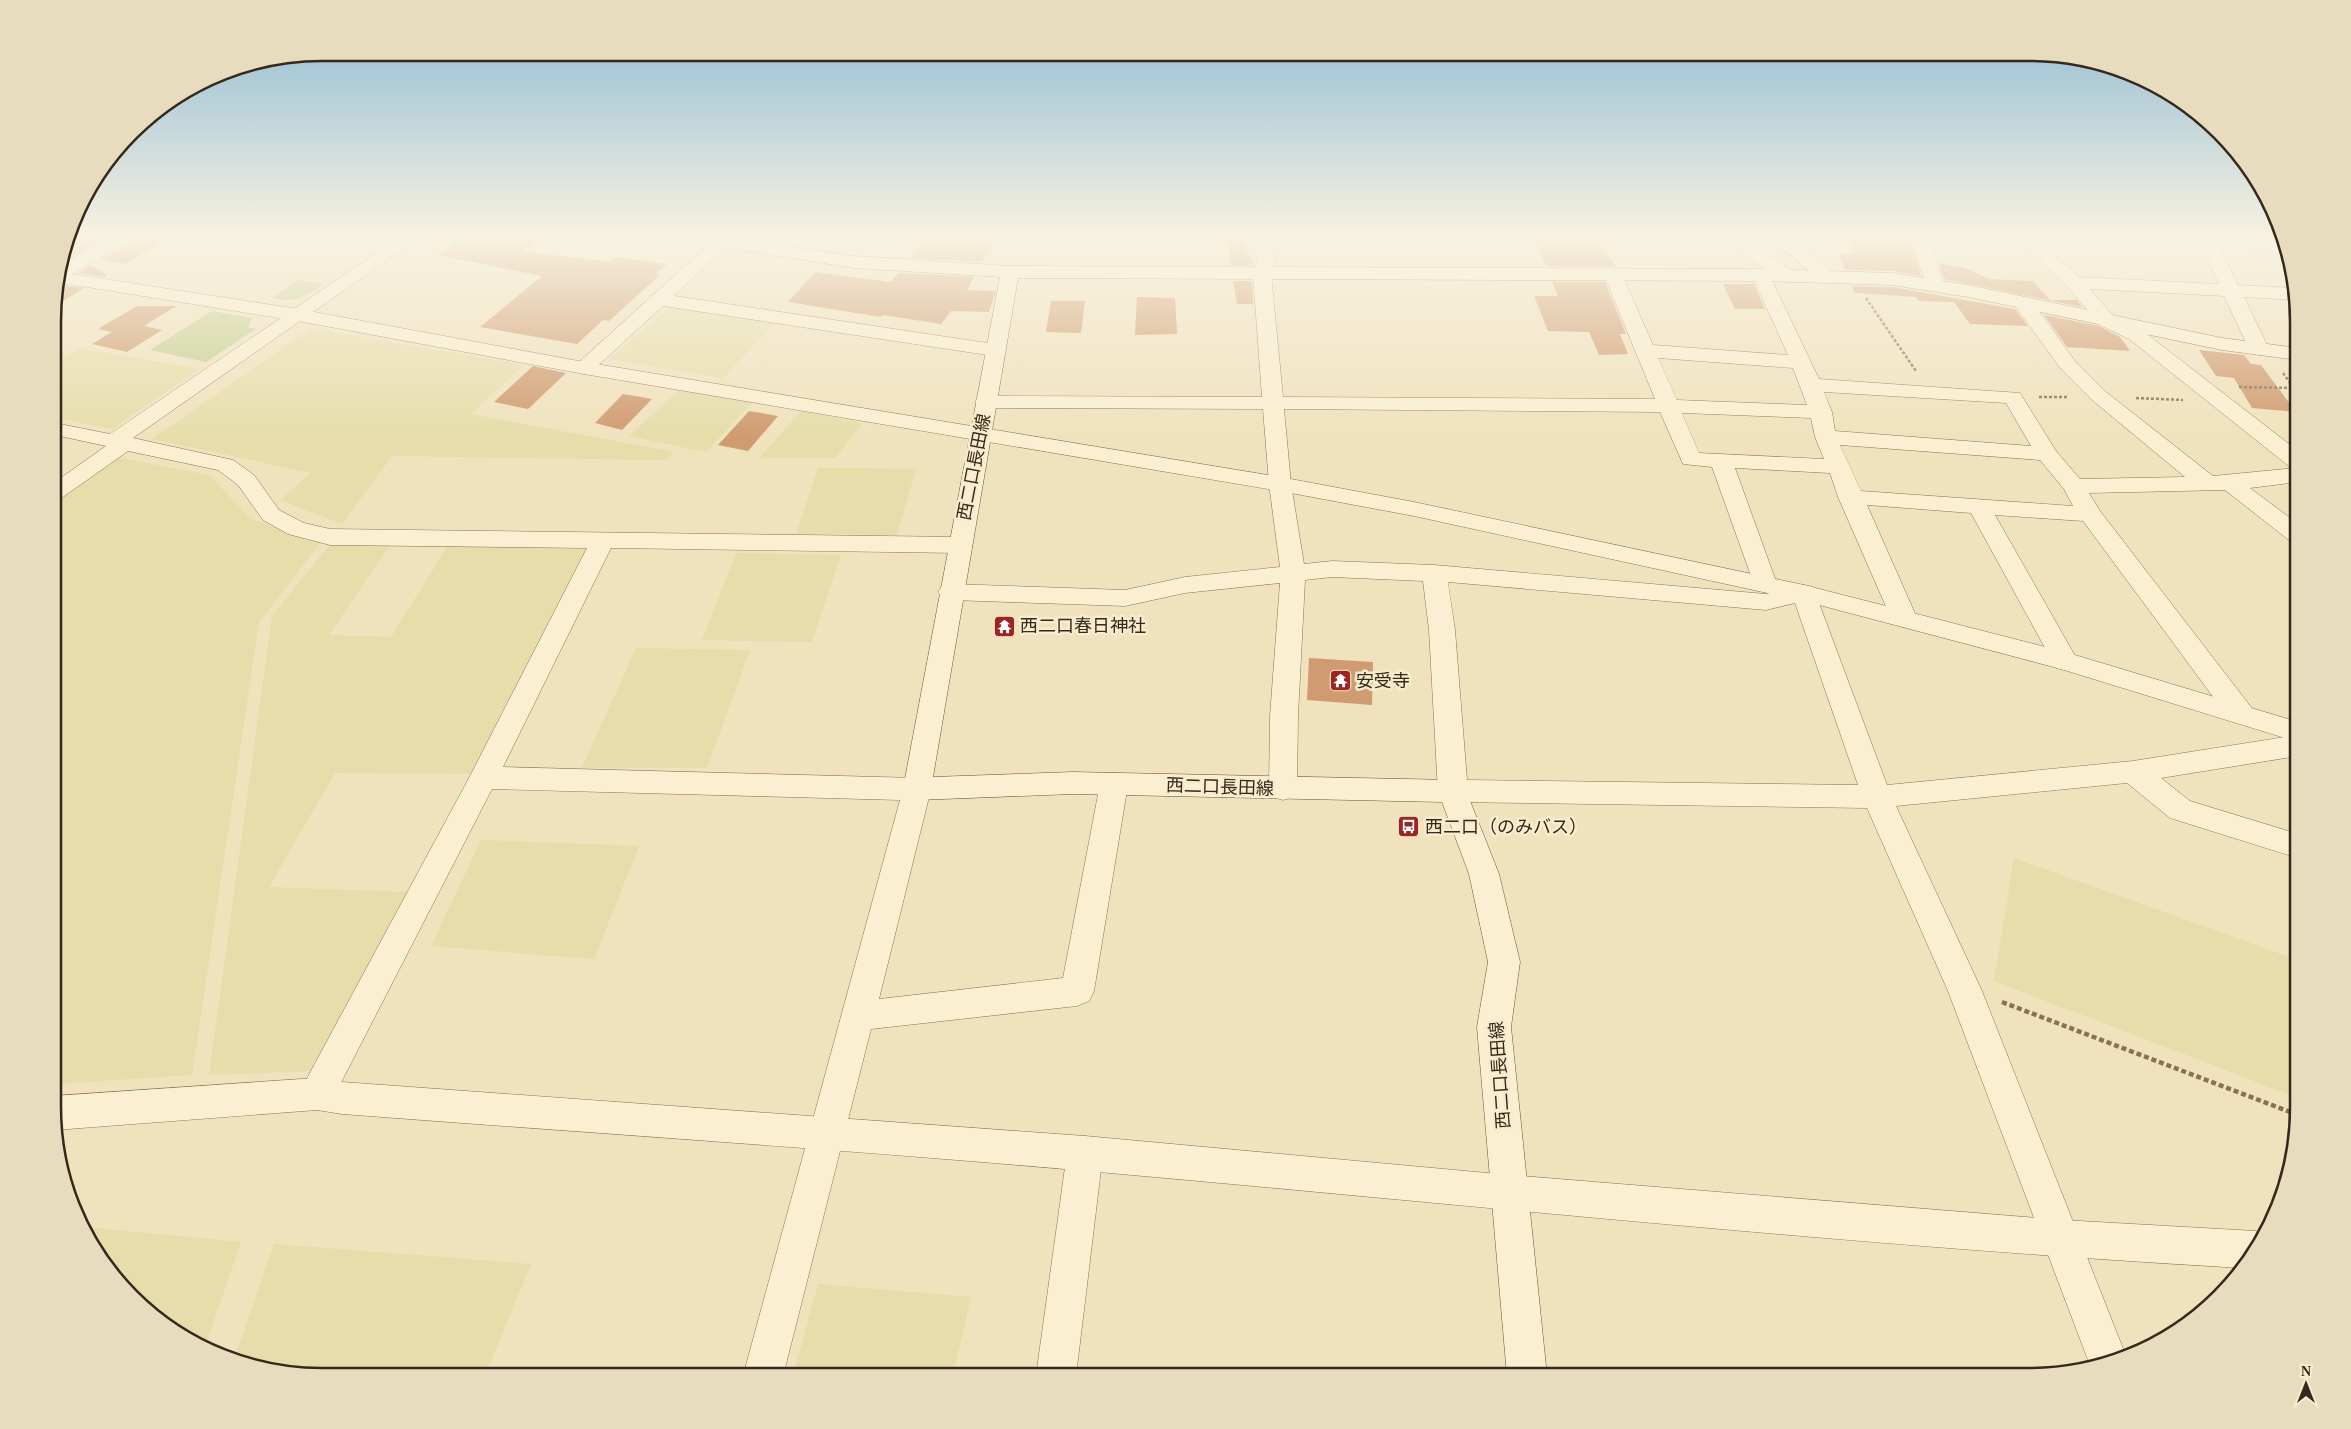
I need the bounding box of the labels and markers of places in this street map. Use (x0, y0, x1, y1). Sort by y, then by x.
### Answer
temple icon: 西二口春日神社 (992, 614, 1016, 638)
place label: 西二口春日神社 (1020, 616, 1146, 636)
temple icon: 安受寺 (1328, 669, 1352, 693)
place label: 安受寺 (1356, 671, 1410, 691)
bus stop icon: 西二口（のみバス） (1397, 815, 1421, 839)
place label: 西二口（のみバス） (1425, 817, 1587, 837)

